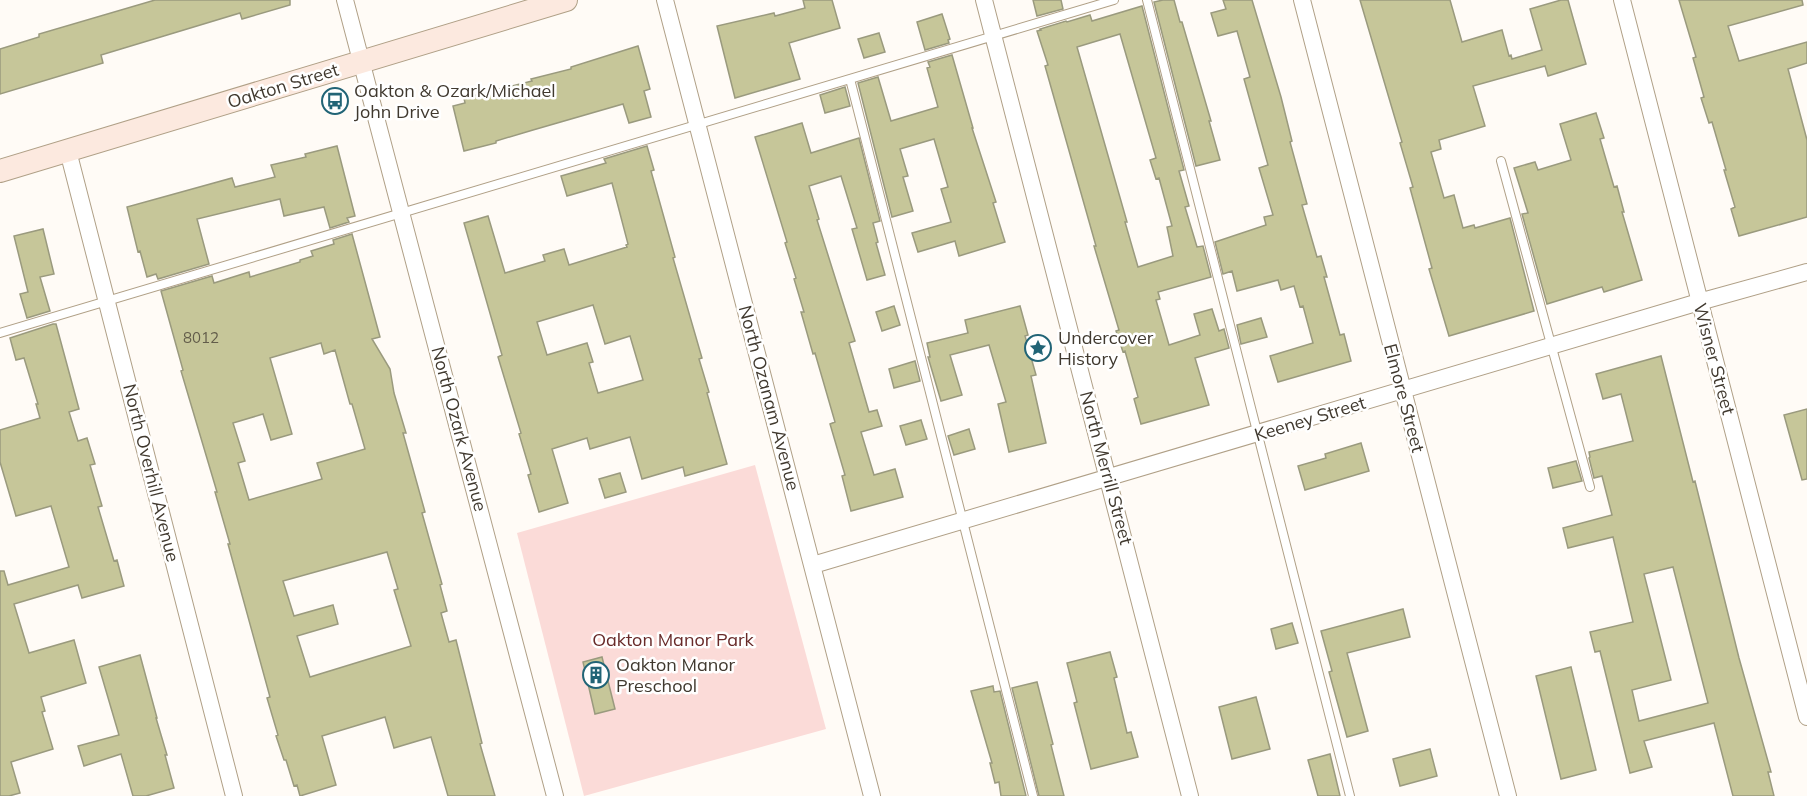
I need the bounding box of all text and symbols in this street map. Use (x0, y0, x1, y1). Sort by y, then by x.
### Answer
street label: Oakton Street (224, 58, 341, 113)
place label: Oakton & Ozark/Michael John Drive (354, 79, 556, 123)
bus stop icon: Oakton & Ozark/Michael John Drive (320, 86, 350, 116)
street label: Wisner Street (1689, 301, 1740, 417)
street label: North Ozanam Avenue (734, 303, 805, 493)
place label: Undercover History (1058, 326, 1154, 370)
house number: 8012 (183, 328, 219, 347)
place icon: Undercover History (1023, 333, 1053, 363)
street label: Elmore Street (1379, 341, 1430, 455)
street label: North Ozark Avenue (426, 344, 493, 514)
street label: North Overhill Avenue (118, 381, 185, 564)
street label: North Merrill Street (1075, 389, 1138, 547)
street label: Keeney Street (1251, 391, 1368, 446)
park label: Oakton Manor Park (592, 628, 755, 651)
place label: Oakton Manor Preschool (616, 653, 736, 697)
building icon: Oakton Manor Preschool (581, 660, 611, 690)

